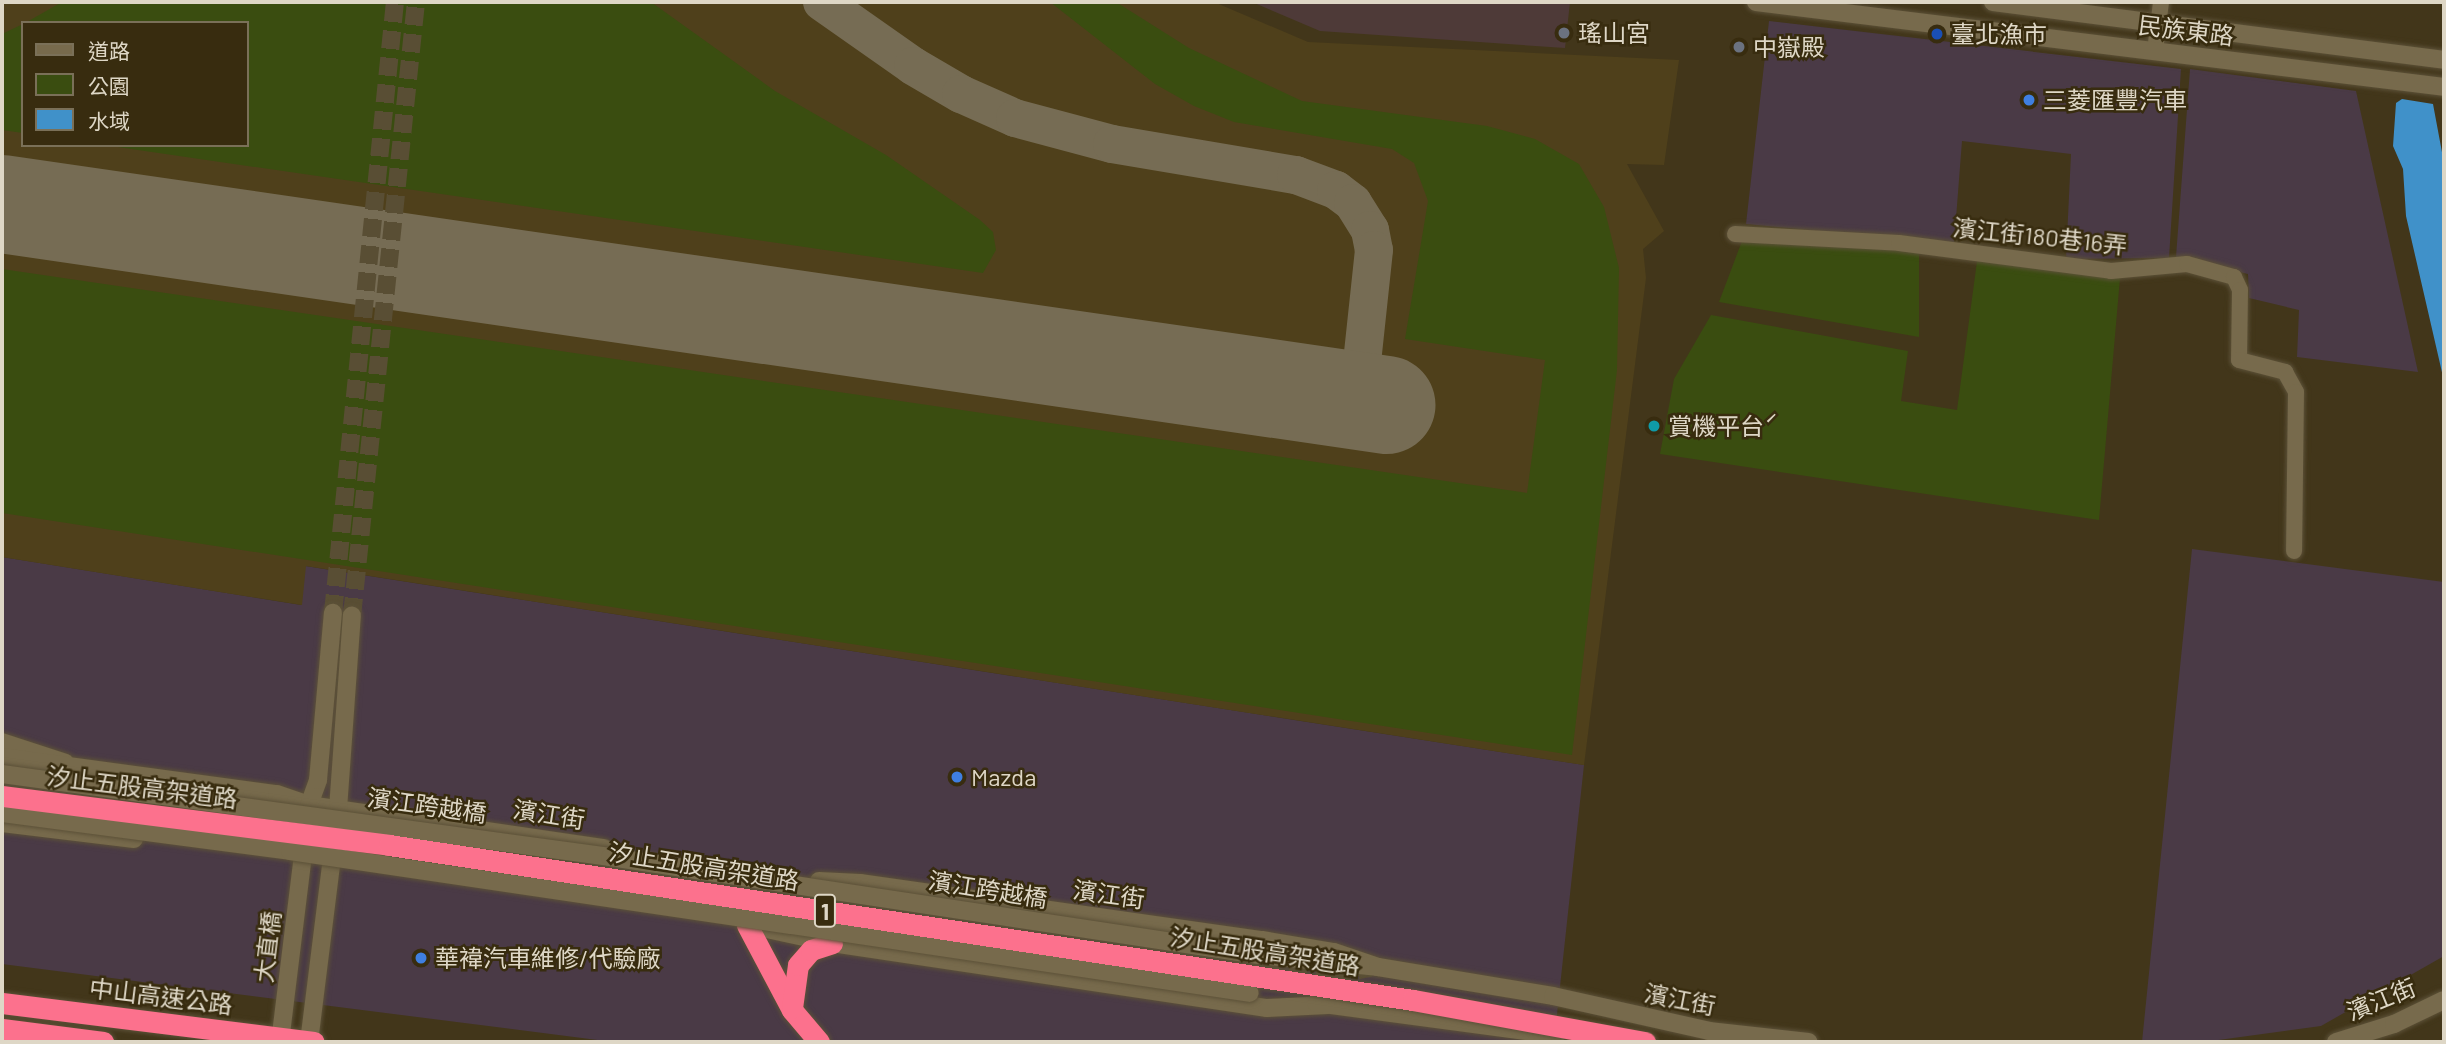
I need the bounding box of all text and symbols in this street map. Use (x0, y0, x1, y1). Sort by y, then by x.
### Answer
street label: 民族東路 (2137, 10, 2235, 50)
place label: 瑤山宮 (1578, 19, 1650, 47)
place label: 臺北漁市 (1951, 20, 2047, 48)
legend (21, 21, 248, 147)
marker: 瑤山宮 (1556, 25, 1572, 41)
marker: 臺北漁市 (1929, 26, 1945, 42)
place label: 中嶽殿 (1753, 33, 1825, 61)
text: 道路 (88, 38, 130, 63)
marker: 中嶽殿 (1731, 39, 1747, 55)
text: 公園 (88, 73, 130, 98)
place label: 三菱匯豐汽車 (2043, 86, 2187, 114)
marker: 三菱匯豐汽車 (2021, 92, 2037, 108)
text: 水域 (88, 108, 130, 133)
street label: 濱江街180巷16弄 (1951, 213, 2129, 259)
place label: 賞機平台ˊ (1668, 412, 1778, 440)
marker: 賞機平台ˊ (1646, 418, 1662, 434)
street label: 汐止五股高架道路 (45, 761, 239, 813)
place label: Mazda (971, 763, 1036, 791)
marker: Mazda (949, 769, 965, 785)
street label: 濱江跨越橋 (366, 782, 488, 828)
street label: 濱江街 (511, 794, 587, 834)
street label: 汐止五股高架道路 (607, 837, 801, 895)
street label: 濱江跨越橋 (926, 865, 1050, 913)
street label: 濱江街 (1071, 875, 1147, 913)
road number: 1 (813, 891, 837, 930)
street label: 大直橋 (248, 910, 286, 984)
street label: 汐止五股高架道路 (1168, 922, 1362, 980)
place label: 華褘汽車維修/代驗廠 (435, 944, 661, 972)
marker: 華褘汽車維修/代驗廠 (413, 950, 429, 966)
street label: 濱江街 (2342, 972, 2420, 1026)
street label: 中山高速公路 (88, 973, 234, 1019)
street label: 濱江街 (1642, 978, 1718, 1020)

